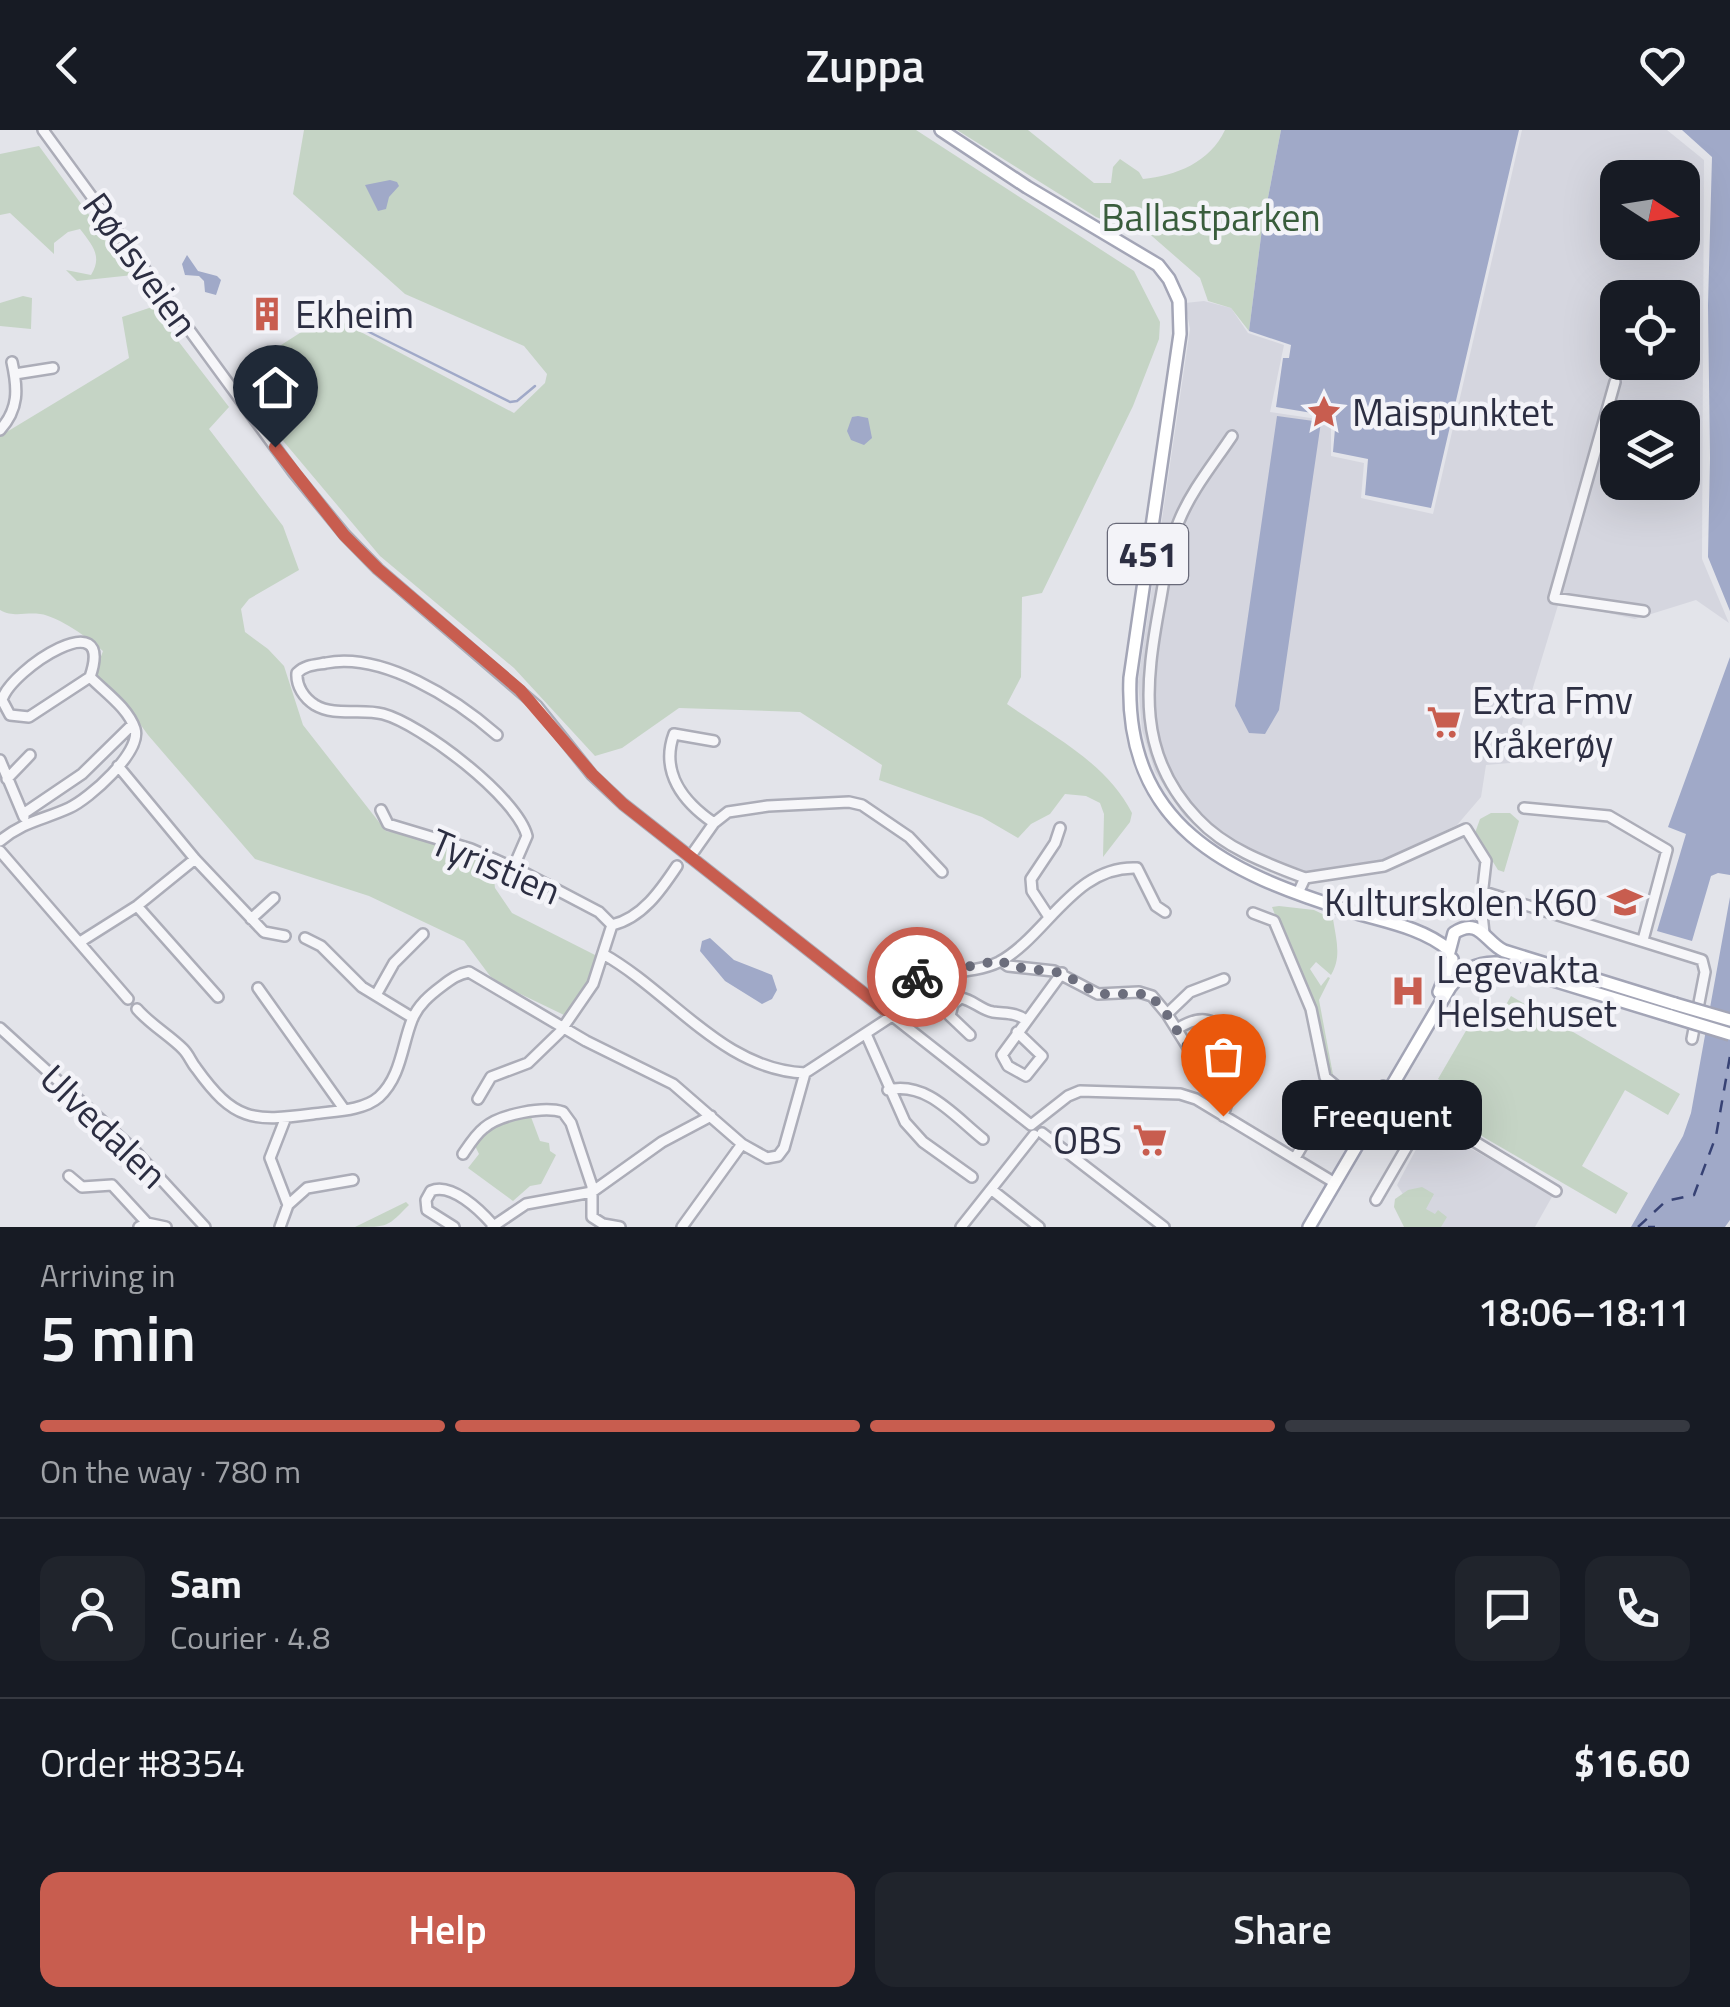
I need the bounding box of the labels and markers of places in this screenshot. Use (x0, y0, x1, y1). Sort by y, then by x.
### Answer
place label: Ekheim (295, 285, 414, 343)
building icon: Ekheim (248, 295, 286, 333)
pin (233, 345, 318, 448)
place label: Maispunktet (1352, 383, 1554, 441)
place icon: Maispunktet (1305, 393, 1343, 431)
place label: Extra Fmv Kråkerøy (1472, 671, 1633, 773)
supermarket icon: Extra Fmv Kråkerøy (1425, 703, 1463, 741)
place label: Kulturskolen K60 (1324, 873, 1597, 931)
school or university icon: Kulturskolen K60 (1606, 883, 1644, 921)
place label: Legevakta Helsehuset (1436, 940, 1617, 1042)
hospital icon: Legevakta Helsehuset (1389, 972, 1427, 1010)
pin (1181, 1014, 1266, 1117)
callout: Freequent (1283, 1081, 1483, 1151)
place label: OBS (1053, 1111, 1122, 1169)
supermarket icon: OBS (1131, 1121, 1169, 1159)

